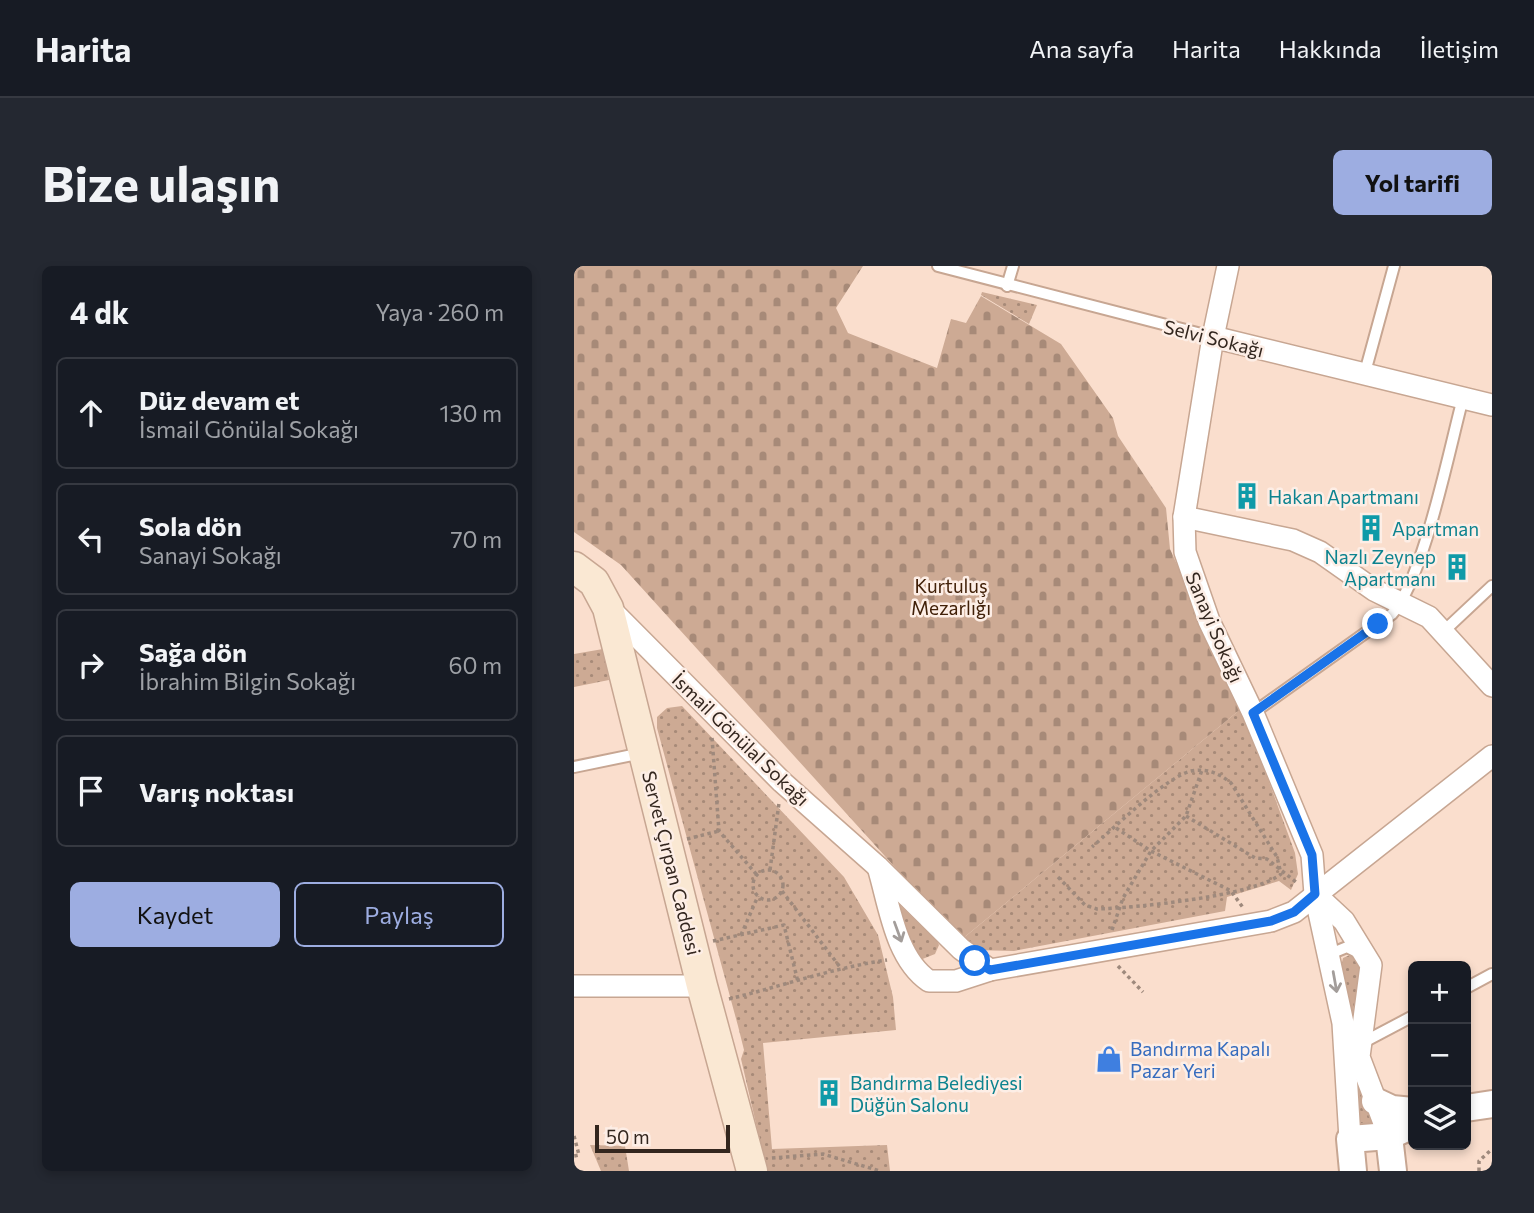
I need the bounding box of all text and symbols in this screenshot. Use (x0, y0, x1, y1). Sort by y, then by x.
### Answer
text: Harita (35, 28, 131, 69)
text: Ana sayfa (1029, 34, 1134, 63)
text: Harita (1172, 34, 1241, 63)
text: Hakkında (1279, 34, 1382, 63)
text: İletişim (1420, 34, 1499, 63)
button: Yol tarifi (1333, 150, 1492, 215)
text: Bize ulaşın (42, 152, 280, 212)
text: 4 dk (70, 293, 129, 330)
text: Yaya · 260 m (375, 298, 504, 326)
street label: Selvi Sokağı (1162, 314, 1266, 362)
text: Düz devam et (139, 384, 300, 415)
icon: ahead (72, 394, 110, 432)
text: 130 m (440, 399, 502, 427)
text: İsmail Gönülal Sokağı (139, 415, 359, 443)
building icon: Hakan Apartmanı (1232, 481, 1262, 511)
place label: Hakan Apartmanı (1268, 485, 1419, 508)
text: Sola dön (139, 510, 242, 541)
building icon: Apartman (1356, 513, 1386, 543)
place label: Apartman (1392, 517, 1479, 540)
icon: left (72, 520, 110, 558)
text: 70 m (450, 525, 502, 553)
text: Sanayi Sokağı (139, 541, 282, 569)
place label: Nazlı Zeynep Apartmanı (1324, 545, 1436, 590)
building icon: Nazlı Zeynep Apartmanı (1442, 552, 1472, 582)
street label: Sanayi Sokağı (1181, 568, 1249, 686)
park label: Kurtuluş Mezarlığı (911, 574, 991, 619)
route end (1362, 608, 1393, 639)
text: Sağa dön (139, 636, 247, 667)
icon: right (72, 646, 110, 684)
text: 60 m (449, 651, 502, 679)
text: İbrahim Bilgin Sokağı (139, 667, 356, 695)
street label: İsmail Gönülal Sokağı (668, 668, 814, 810)
street label: Servet Çırpan Caddesi (638, 768, 706, 958)
icon: arrive (72, 772, 110, 810)
text: Varış noktası (139, 776, 294, 807)
button: Kaydet (70, 882, 280, 947)
button: Paylaş (294, 882, 504, 947)
one-way arrow (893, 920, 905, 942)
route start (959, 945, 990, 976)
map controls (1408, 961, 1471, 1150)
button: + (1408, 961, 1471, 1024)
one-way arrow (1329, 971, 1343, 993)
button: − (1408, 1024, 1471, 1087)
place label: Bandırma Kapalı Pazar Yeri (1130, 1037, 1270, 1082)
shop icon: Bandırma Kapalı Pazar Yeri (1094, 1044, 1124, 1074)
place label: Bandırma Belediyesi Düğün Salonu (850, 1071, 1023, 1116)
building icon: Bandırma Belediyesi Düğün Salonu (814, 1078, 844, 1108)
button: layers (1408, 1087, 1471, 1150)
scale bar (595, 1122, 730, 1154)
text: 50 m (606, 1125, 650, 1148)

